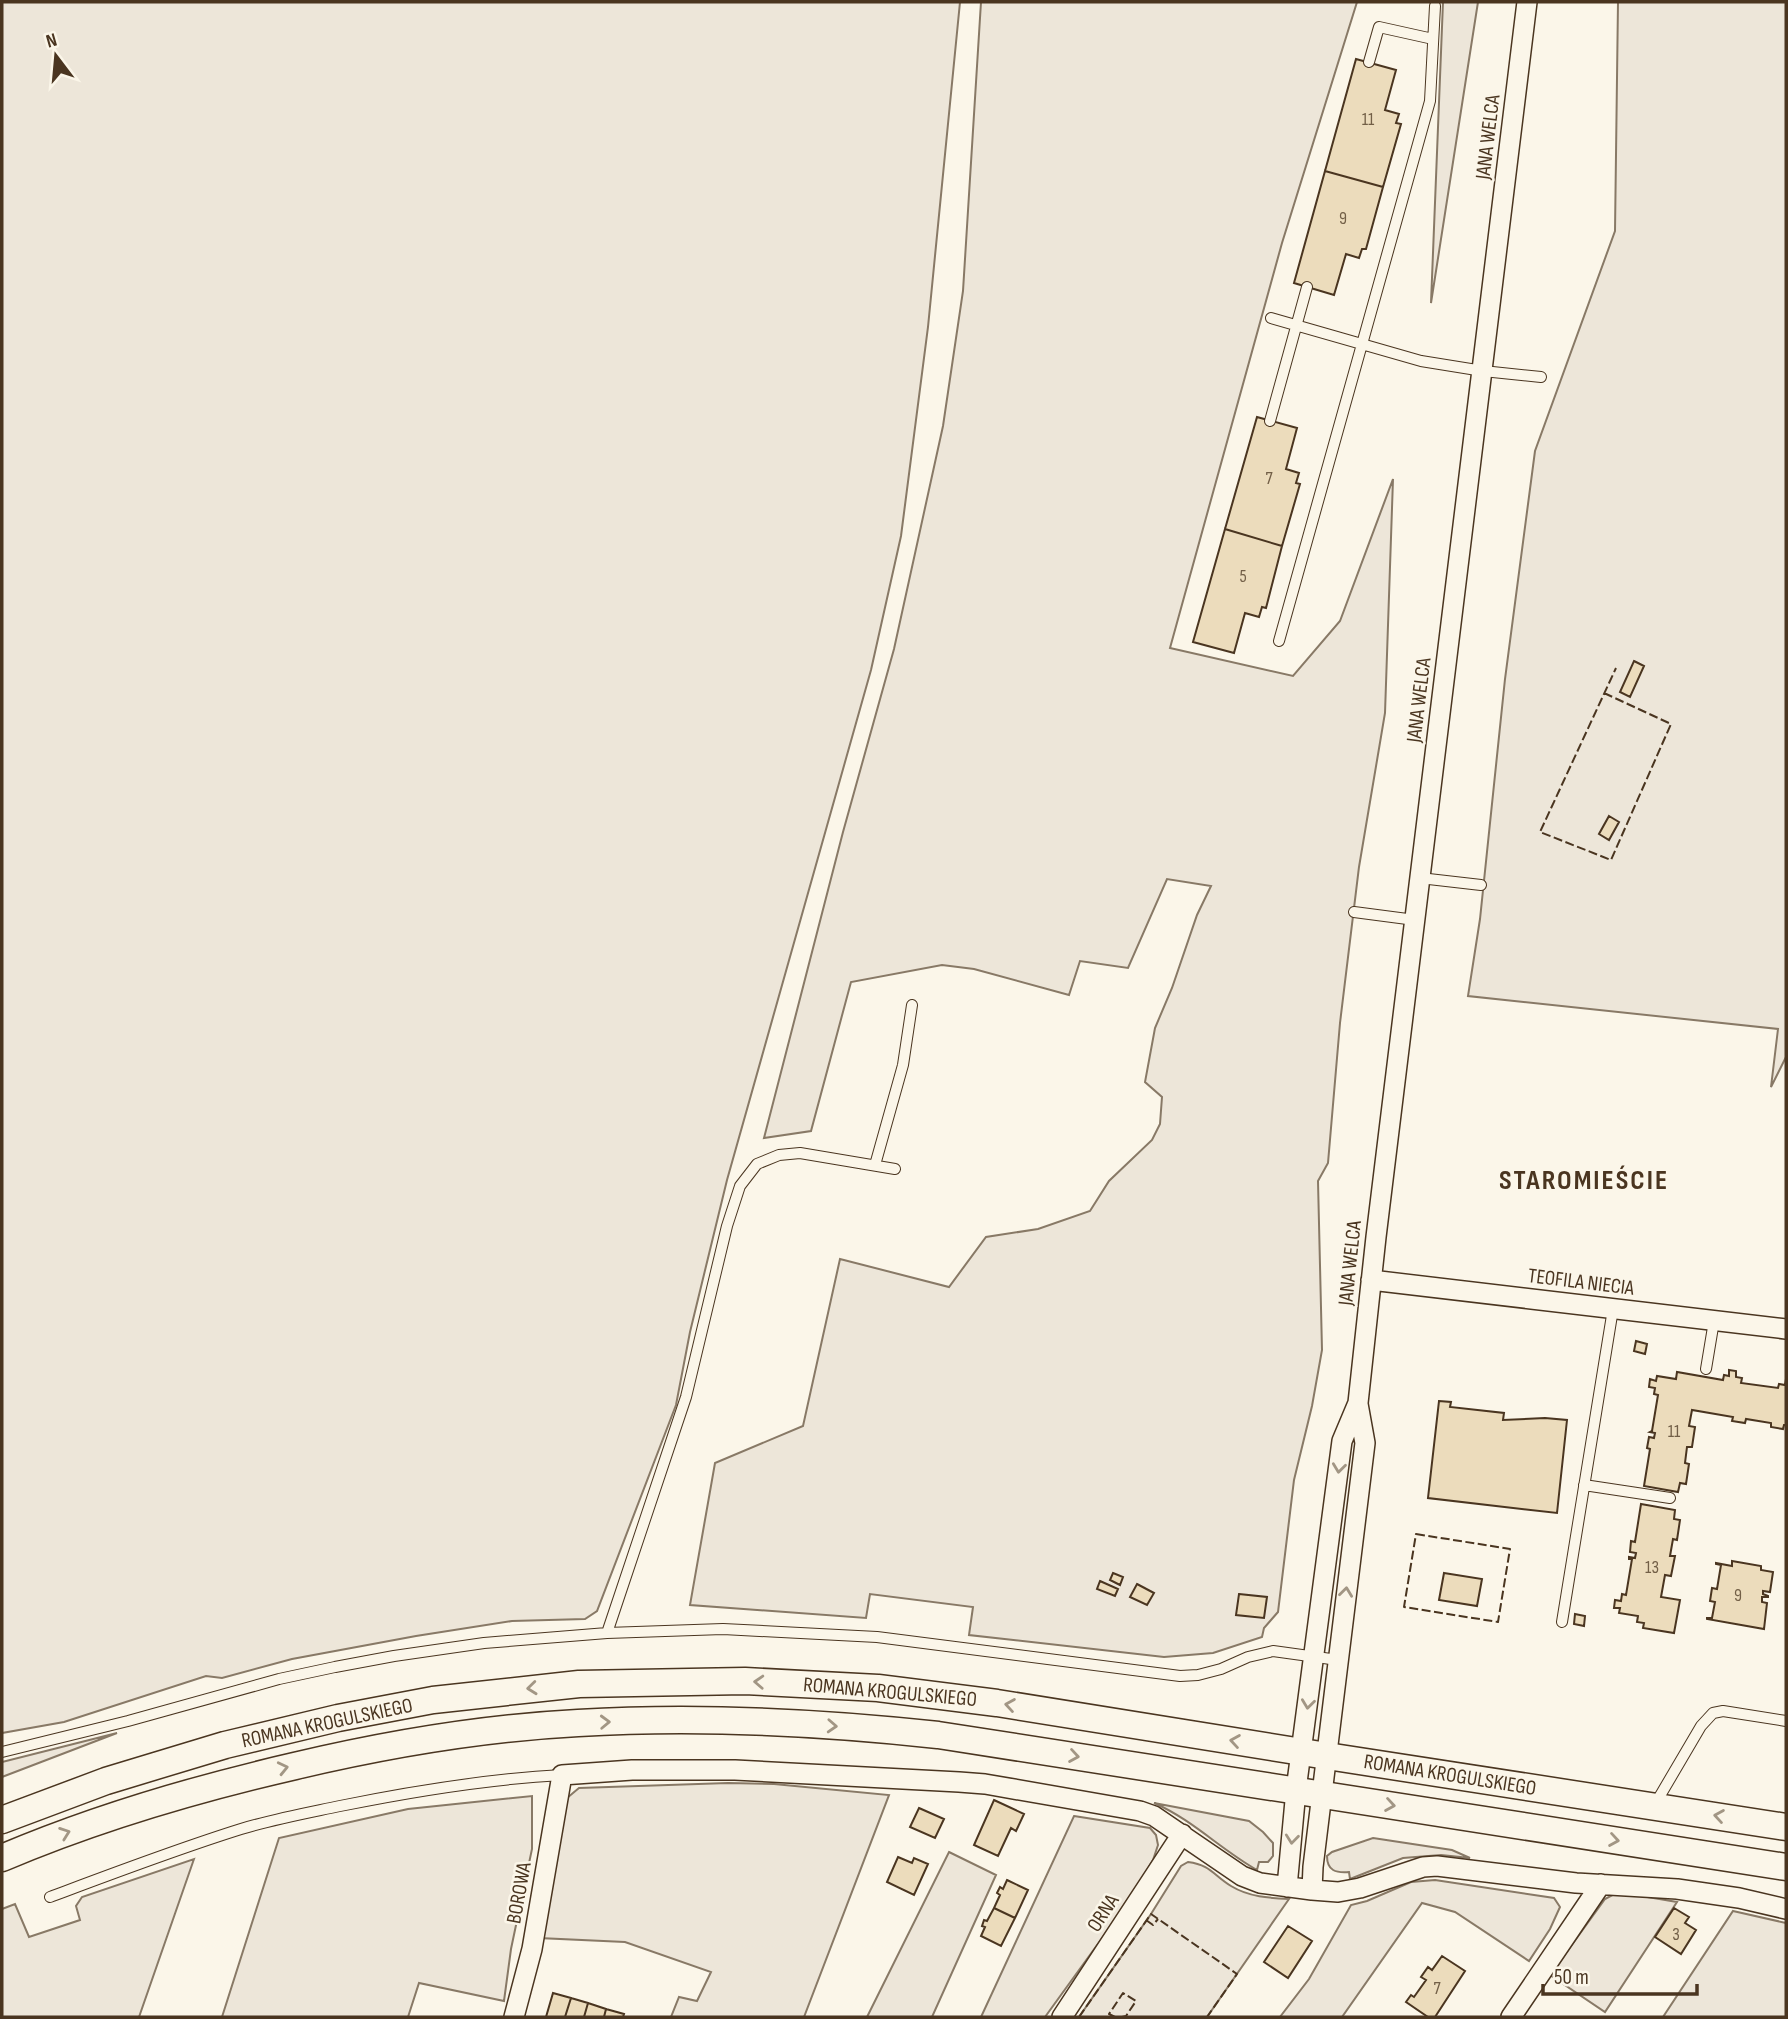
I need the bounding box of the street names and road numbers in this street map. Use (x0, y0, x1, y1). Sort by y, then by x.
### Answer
street label: JANA WELCA (1470, 92, 1506, 182)
street label: JANA WELCA (1401, 655, 1437, 745)
street label: JANA WELCA (1333, 1218, 1367, 1308)
street label: TEOFILA NIECIA (1526, 1263, 1637, 1301)
street label: ROMANA KROGULSKIEGO (802, 1672, 978, 1712)
street label: ROMANA KROGULSKIEGO (239, 1693, 415, 1753)
street label: ROMANA KROGULSKIEGO (1362, 1749, 1538, 1801)
street label: BOROWA (501, 1859, 537, 1926)
street label: ORNA (1082, 1889, 1125, 1936)

